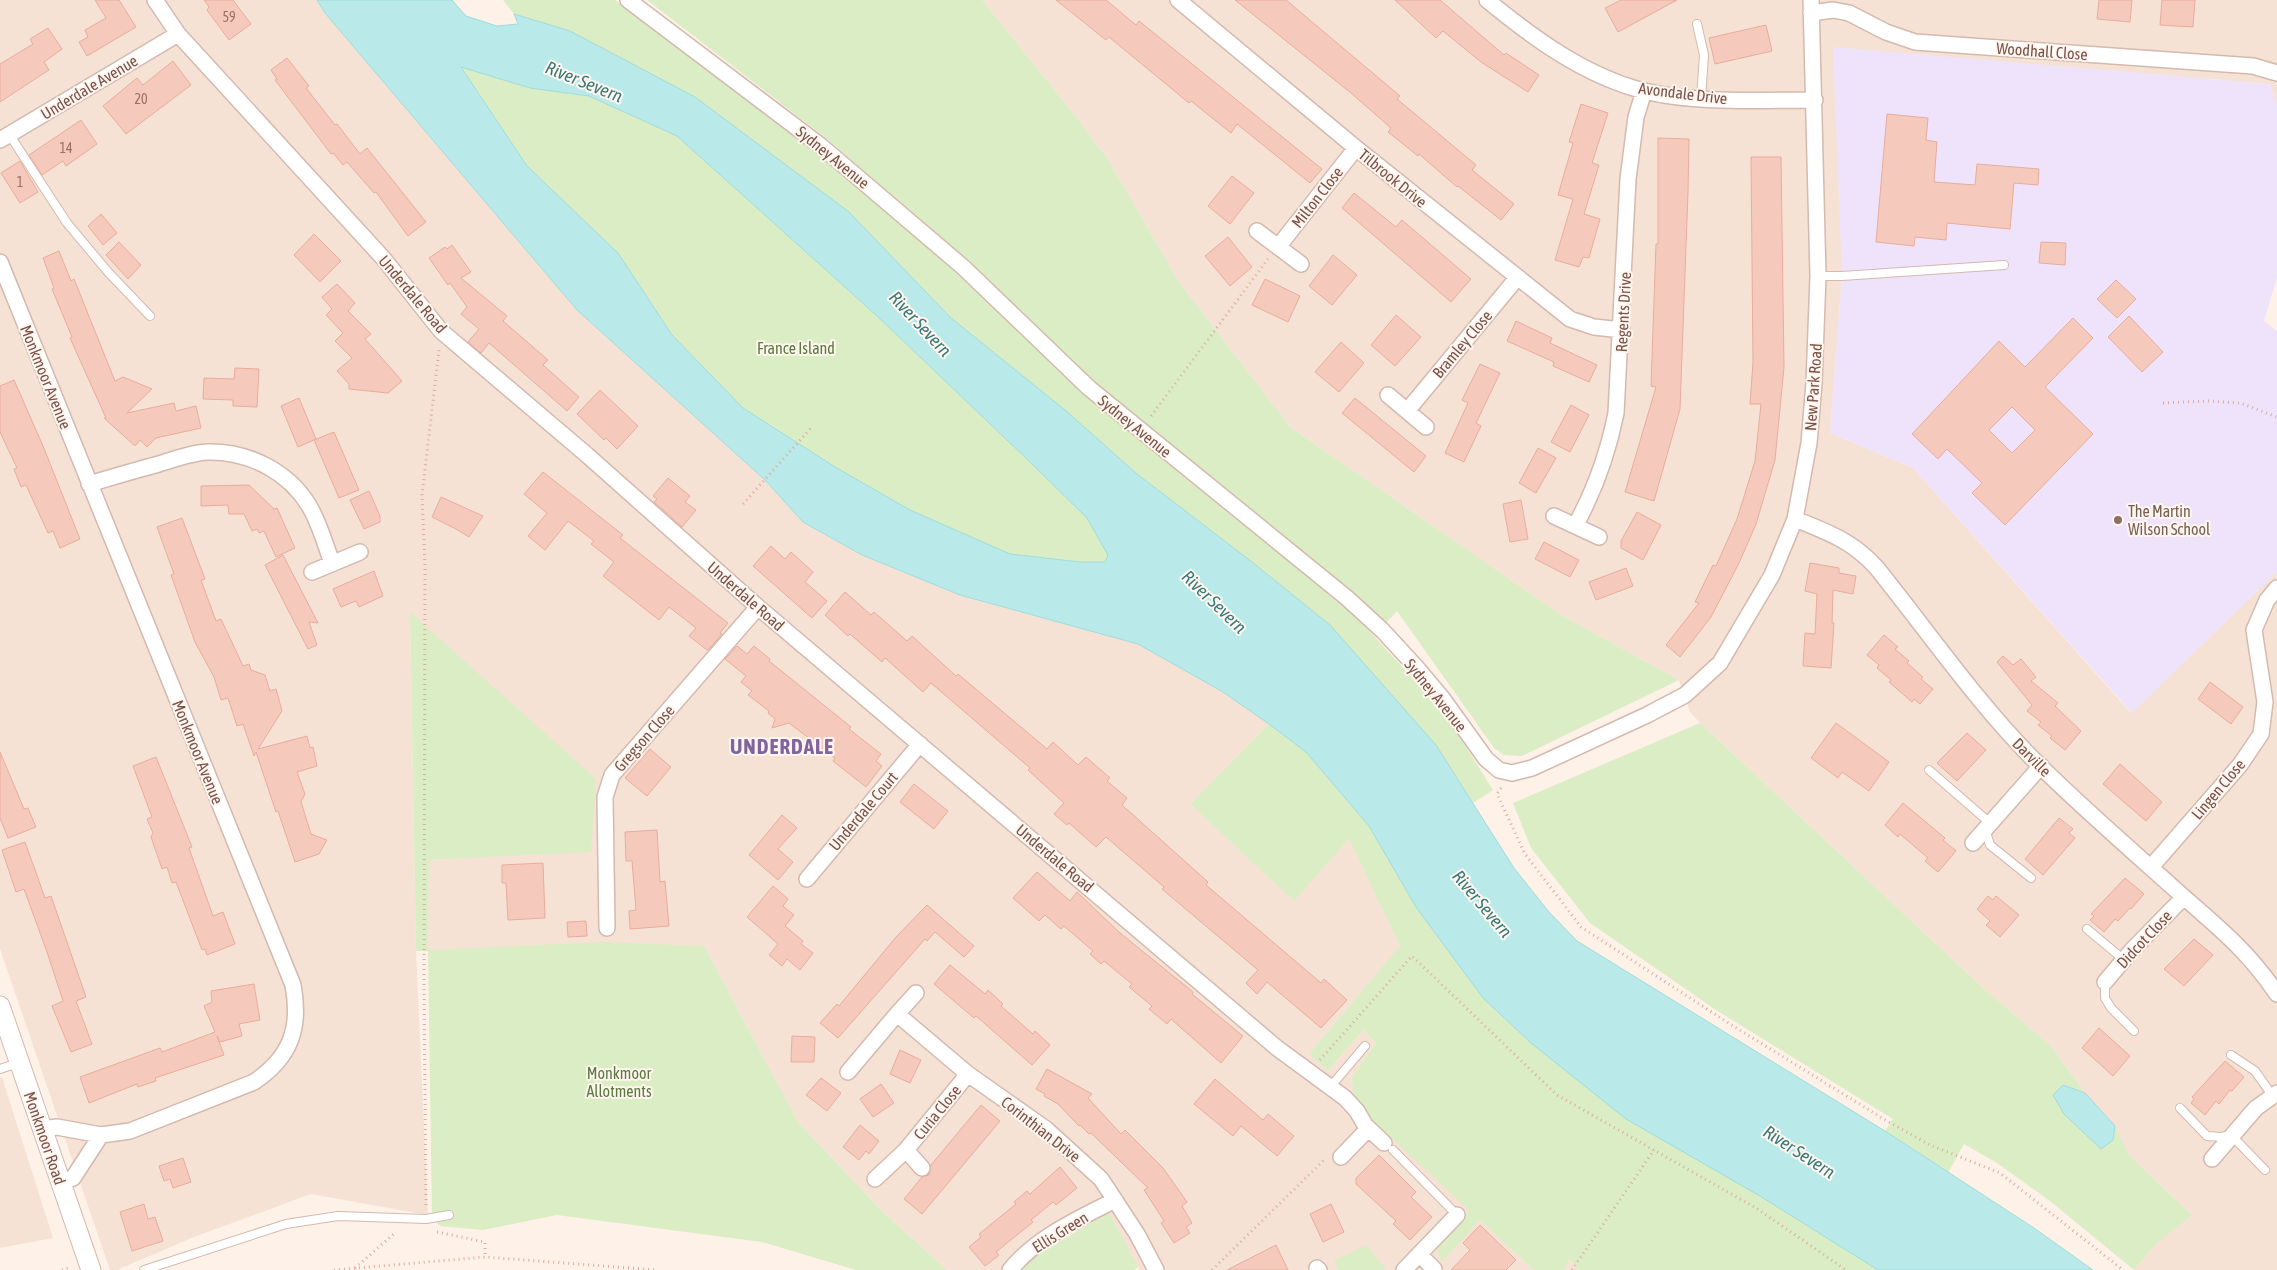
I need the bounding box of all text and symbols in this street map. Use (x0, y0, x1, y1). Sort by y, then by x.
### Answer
house number: 59 (222, 9, 236, 25)
street label: Woodhall Close (1996, 39, 2088, 63)
street label: Underdale Avenue (37, 51, 141, 123)
water label: River Severn (543, 57, 626, 107)
street label: Avondale Drive (1638, 79, 1728, 107)
house number: 20 (134, 91, 148, 107)
street label: Sydney Avenue (792, 122, 873, 193)
house number: 14 (59, 140, 73, 156)
street label: Tilbrook Drive (1355, 145, 1431, 211)
street label: Milton Close (1288, 163, 1346, 231)
house number: 1 (17, 174, 23, 190)
street label: Underdale Road (375, 251, 451, 337)
street label: Regents Drive (1612, 271, 1635, 353)
water label: River Severn (885, 287, 956, 361)
street label: Bramley Close (1429, 307, 1496, 382)
street label: Monkmoor Avenue (17, 322, 75, 432)
park label: France Island (757, 339, 835, 357)
street label: New Park Road (1801, 343, 1825, 431)
street label: Sydney Avenue (1094, 391, 1175, 462)
place label: The Martin Wilson School (2128, 502, 2211, 538)
marker: The Martin Wilson School (2112, 514, 2124, 526)
street label: Underdale Road (704, 558, 788, 634)
water label: River Severn (1178, 566, 1251, 638)
street label: Sydney Avenue (1400, 655, 1471, 736)
street label: Monkmoor Avenue (169, 697, 227, 807)
street label: Gregson Close (610, 701, 679, 776)
district label: UNDERDALE (730, 734, 834, 758)
street label: Darville (2009, 734, 2055, 780)
street label: Lingen Close (2188, 755, 2249, 823)
street label: Underdale Court (825, 768, 901, 854)
street label: Underdale Road (1012, 820, 1098, 896)
water label: River Severn (1448, 866, 1517, 942)
street label: Didcot Close (2113, 906, 2175, 972)
park label: Monkmoor Allotments (586, 1064, 652, 1100)
street label: Curia Close (910, 1081, 964, 1143)
street label: Monkmoor Road (21, 1089, 69, 1187)
street label: Corinthian Drive (998, 1093, 1084, 1165)
water label: River Severn (1759, 1121, 1839, 1183)
street label: Ellis Green (1029, 1208, 1091, 1256)

